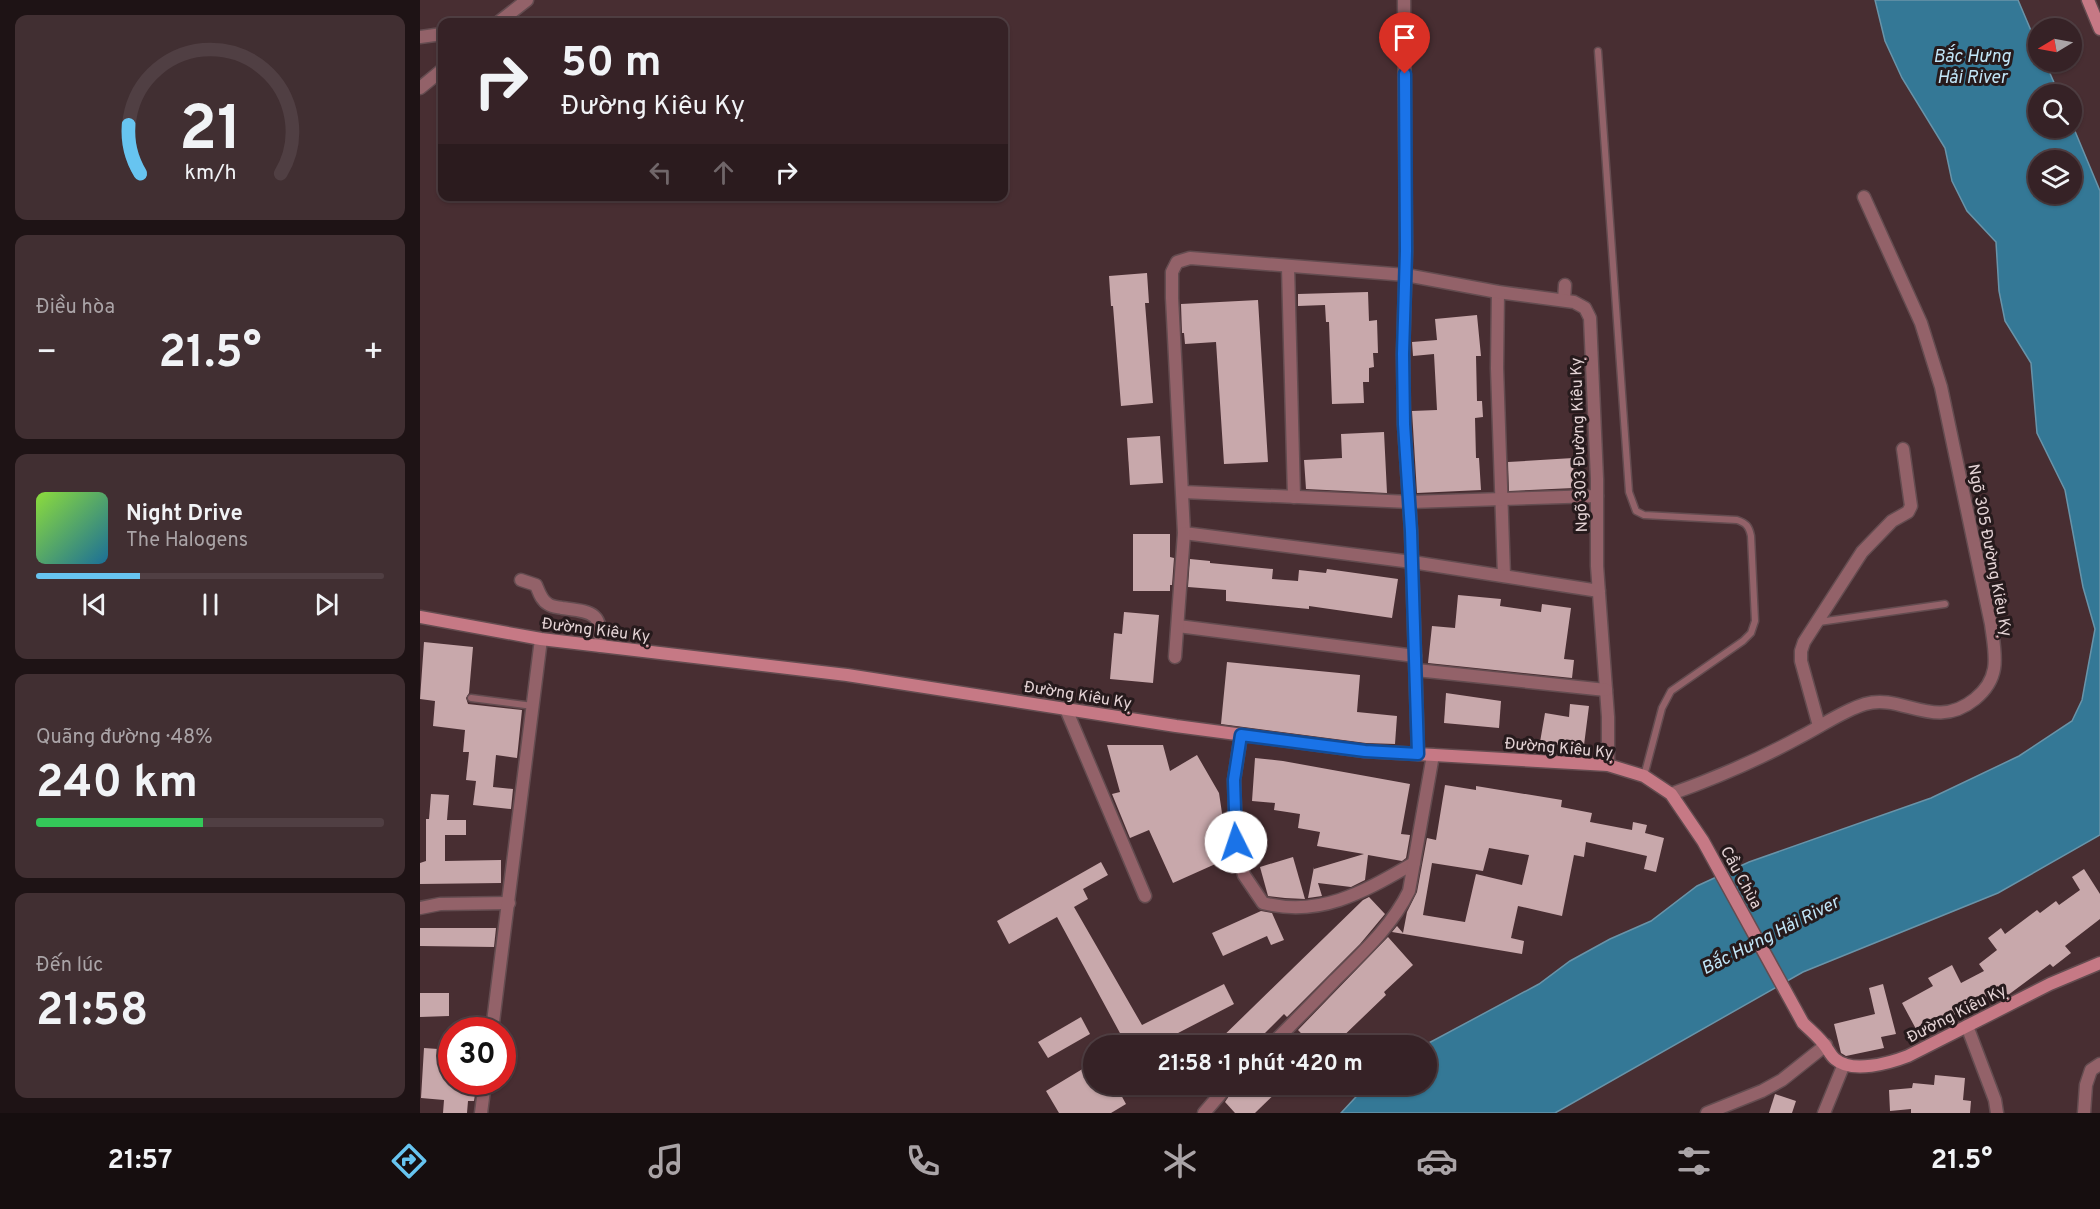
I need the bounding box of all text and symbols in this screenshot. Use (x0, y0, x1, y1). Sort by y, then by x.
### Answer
pin (1379, 12, 1430, 74)
north arrow (2028, 18, 2082, 72)
map controls (2028, 18, 2082, 204)
icon: arrive (1388, 21, 1421, 54)
text: 50 m (561, 38, 662, 91)
icon: right (462, 42, 540, 120)
water label: Bắc Hưng Hải River (1933, 44, 2011, 90)
button: search (2028, 84, 2082, 138)
text: Đường Kiêu Kỵ (561, 90, 745, 124)
text: 21 (178, 93, 242, 172)
button: layers (2028, 150, 2082, 204)
icon: left (644, 156, 677, 189)
icon: ahead (707, 156, 740, 189)
icon: right (770, 156, 803, 189)
text: km/h (184, 161, 236, 188)
text: Điều hòa (36, 295, 115, 321)
text: 21.5° (159, 326, 261, 383)
text: − (36, 333, 57, 375)
text: + (363, 333, 384, 375)
street label: Ngõ 303 Đường Kiêu Kỵ (1567, 357, 1593, 533)
street label: Ngõ 305 Đường Kiêu Kỵ (1962, 462, 2016, 638)
text: Night Drive (126, 501, 243, 528)
text: The Halogens (126, 528, 248, 554)
icon: previous (78, 588, 111, 621)
icon: pause (194, 588, 227, 621)
icon: next (310, 588, 343, 621)
street label: Đường Kiêu Kỵ (540, 614, 651, 648)
street label: Đường Kiêu Kỵ (1022, 678, 1133, 714)
text: Quãng đường · 48% (36, 725, 213, 751)
street label: Đường Kiêu Kỵ (1504, 734, 1614, 764)
text: 240 km (36, 756, 198, 813)
position arrow (1204, 810, 1268, 874)
street label: Cầu Chùa (1715, 843, 1766, 913)
water label: Bắc Hưng Hải River (1697, 889, 1845, 981)
text: Đến lúc (36, 953, 103, 979)
street label: Đường Kiêu Kỵ (1904, 981, 2010, 1048)
text: 21:58 (36, 984, 148, 1041)
speed limit sign: 30 (438, 1017, 516, 1095)
text: 21:58 · 1 phút · 420 m (1157, 1051, 1363, 1078)
icon: directions (388, 1140, 430, 1182)
icon: music (645, 1140, 687, 1182)
icon: phone (902, 1140, 944, 1182)
icon: climate (1159, 1140, 1201, 1182)
icon: car (1416, 1140, 1458, 1182)
icon: filters (1673, 1140, 1715, 1182)
text: 21:57 (108, 1144, 172, 1178)
text: 21.5° (1931, 1144, 1992, 1178)

